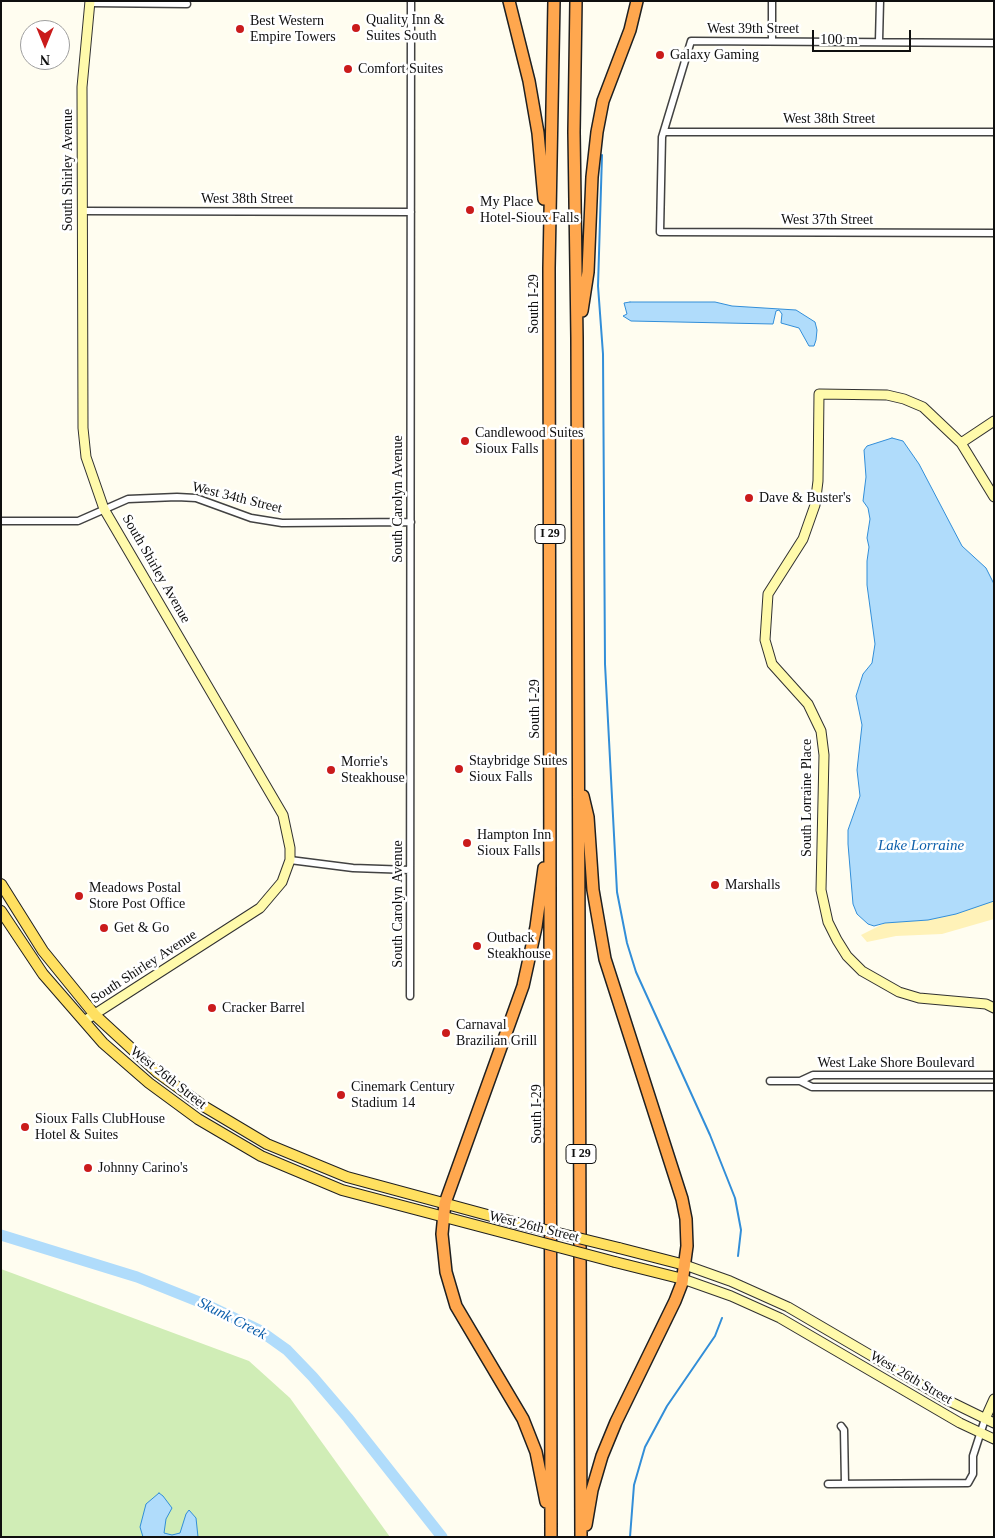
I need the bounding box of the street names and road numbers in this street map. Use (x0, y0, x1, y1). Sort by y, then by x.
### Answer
street label: West 39th Street (707, 21, 799, 37)
street label: South Shirley Avenue (60, 109, 76, 231)
street label: West 38th Street (783, 111, 875, 127)
street label: West 38th Street (201, 191, 293, 207)
street label: West 37th Street (781, 212, 873, 228)
street label: South I-29 (526, 274, 542, 334)
street label: South Carolyn Avenue (390, 435, 406, 563)
street label: West 34th Street (190, 479, 284, 517)
street label: South Shirley Avenue (118, 512, 194, 626)
road number: I 29 (535, 524, 565, 544)
street label: South I-29 (527, 679, 543, 739)
street label: South Lorraine Place (799, 739, 815, 857)
street label: South Carolyn Avenue (390, 840, 406, 968)
street label: South Shirley Avenue (88, 927, 200, 1007)
street label: West 26th Street (127, 1043, 209, 1113)
street label: West Lake Shore Boulevard (817, 1055, 975, 1071)
street label: South I-29 (529, 1084, 545, 1144)
road number: I 29 (566, 1144, 596, 1164)
street label: West 26th Street (487, 1208, 581, 1246)
street label: West 26th Street (867, 1348, 955, 1408)

